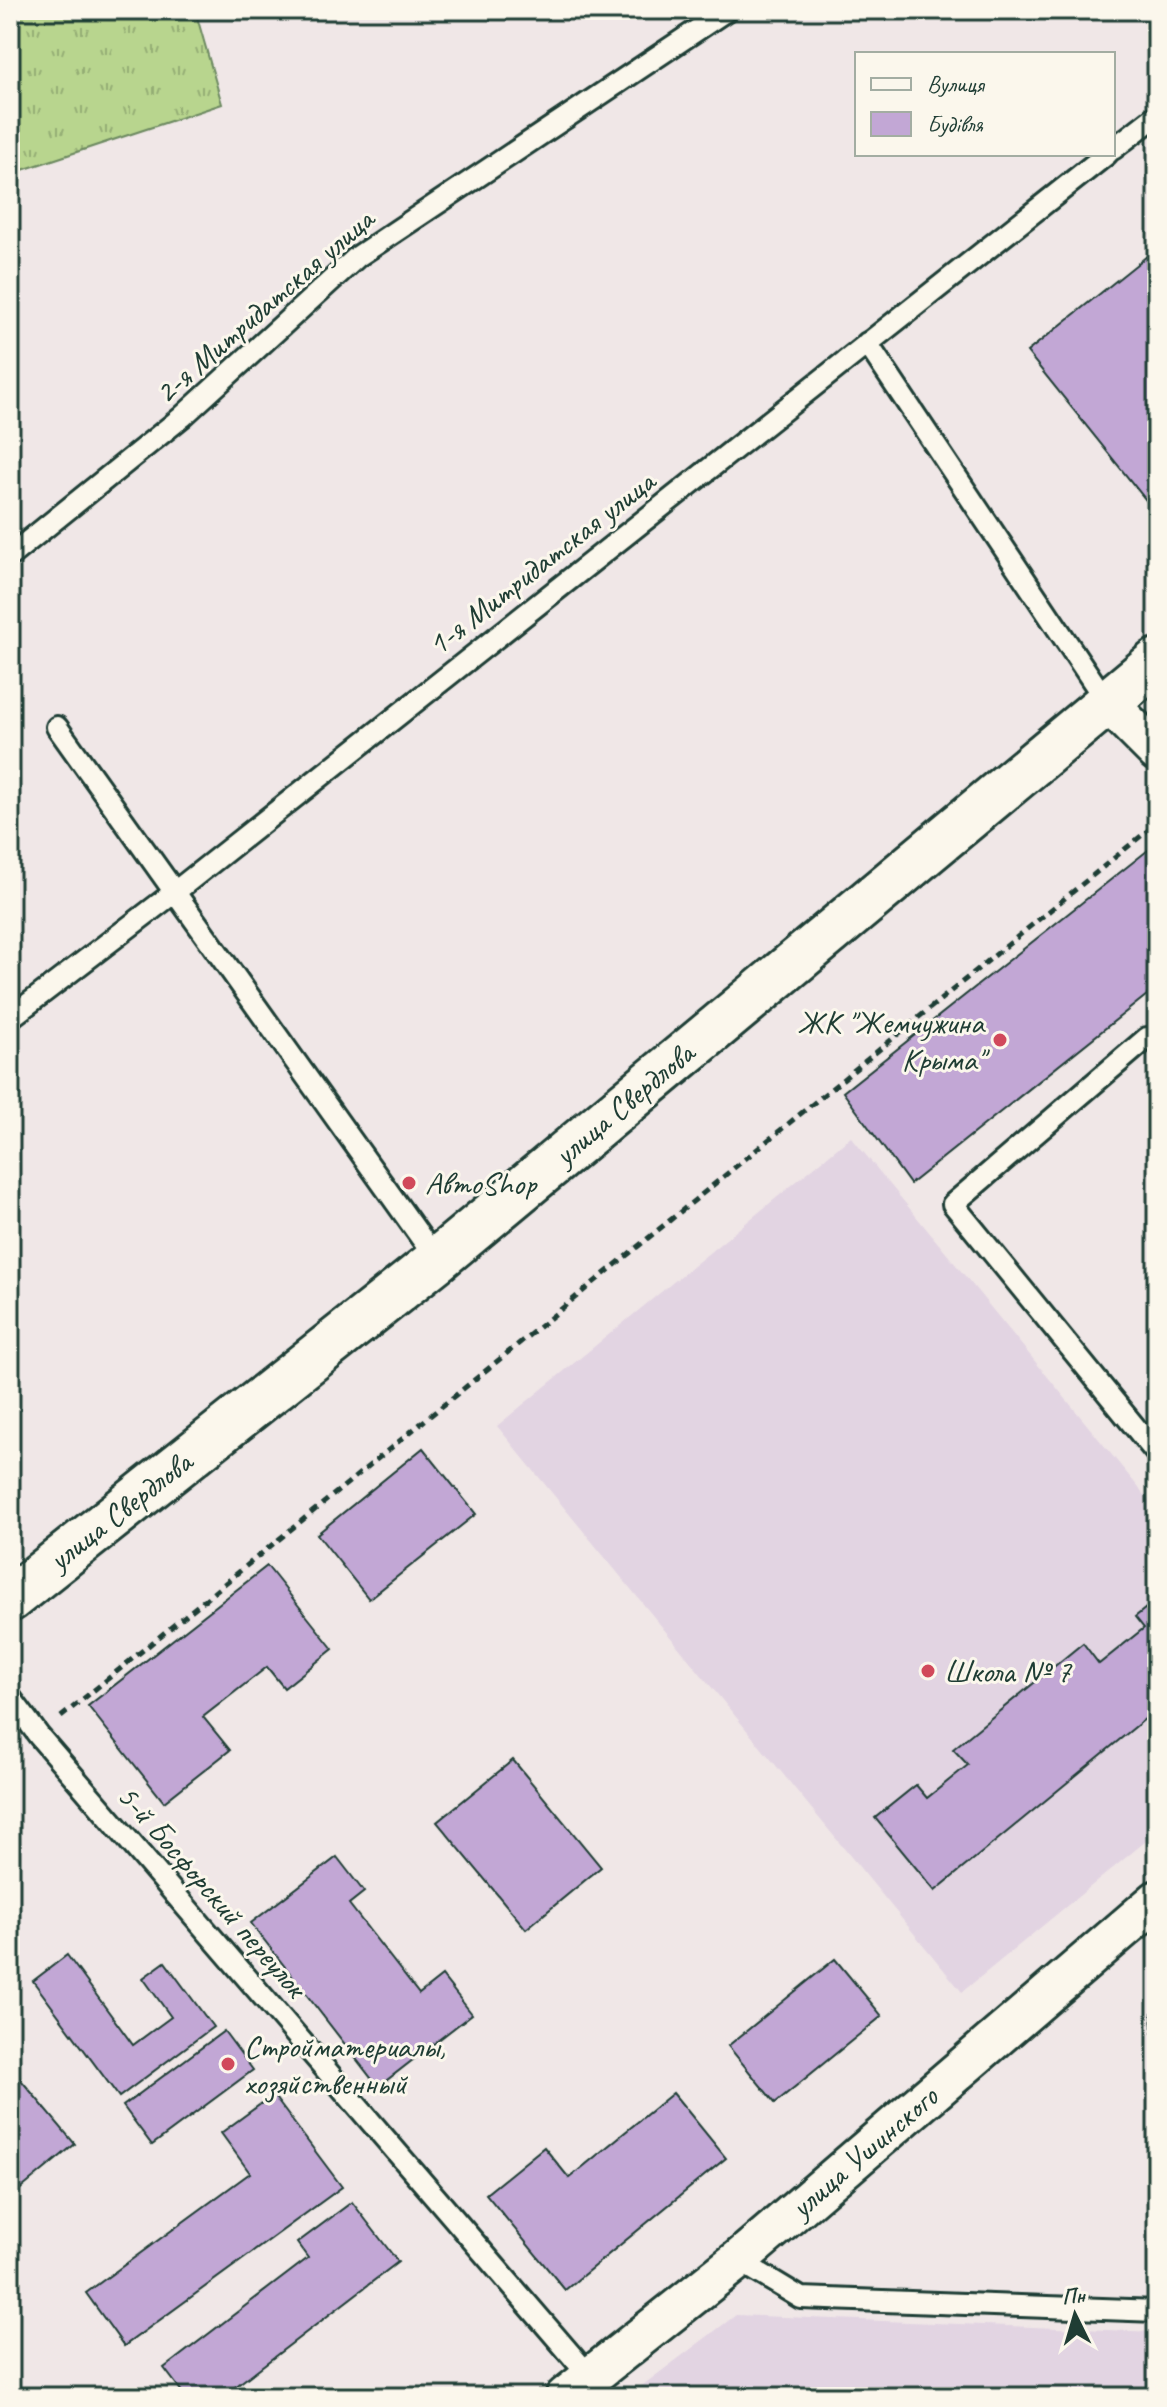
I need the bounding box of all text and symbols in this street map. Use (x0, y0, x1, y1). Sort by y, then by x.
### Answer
legend (855, 52, 1115, 156)
text: Вулиця (927, 69, 986, 99)
text: Будівля (927, 109, 984, 139)
street label: 2-я Митридатская улица (146, 198, 384, 413)
street label: 1-я Митридатская улица (419, 460, 665, 665)
place label: ЖК "Жемчужина Крыма" (797, 1002, 990, 1080)
street label: улица Свердлова (544, 1031, 705, 1176)
marker: ЖК "Жемчужина Крыма" (991, 1031, 1009, 1049)
place label: АвтоShop (425, 1163, 538, 1204)
marker: АвтоShop (400, 1174, 418, 1192)
street label: улица Свердлова (38, 1440, 202, 1581)
place label: Школа № 7 (944, 1651, 1073, 1692)
marker: Школа № 7 (919, 1662, 937, 1680)
street label: 5-й Босфорский переулок (108, 1776, 318, 2008)
place label: Стройматериалы, хозяйственный (244, 2026, 446, 2104)
marker: Стройматериалы, хозяйственный (219, 2055, 237, 2073)
street label: улица Ушинского (780, 2076, 948, 2229)
north arrow (1035, 2275, 1115, 2355)
text: Пн (1061, 2281, 1087, 2311)

